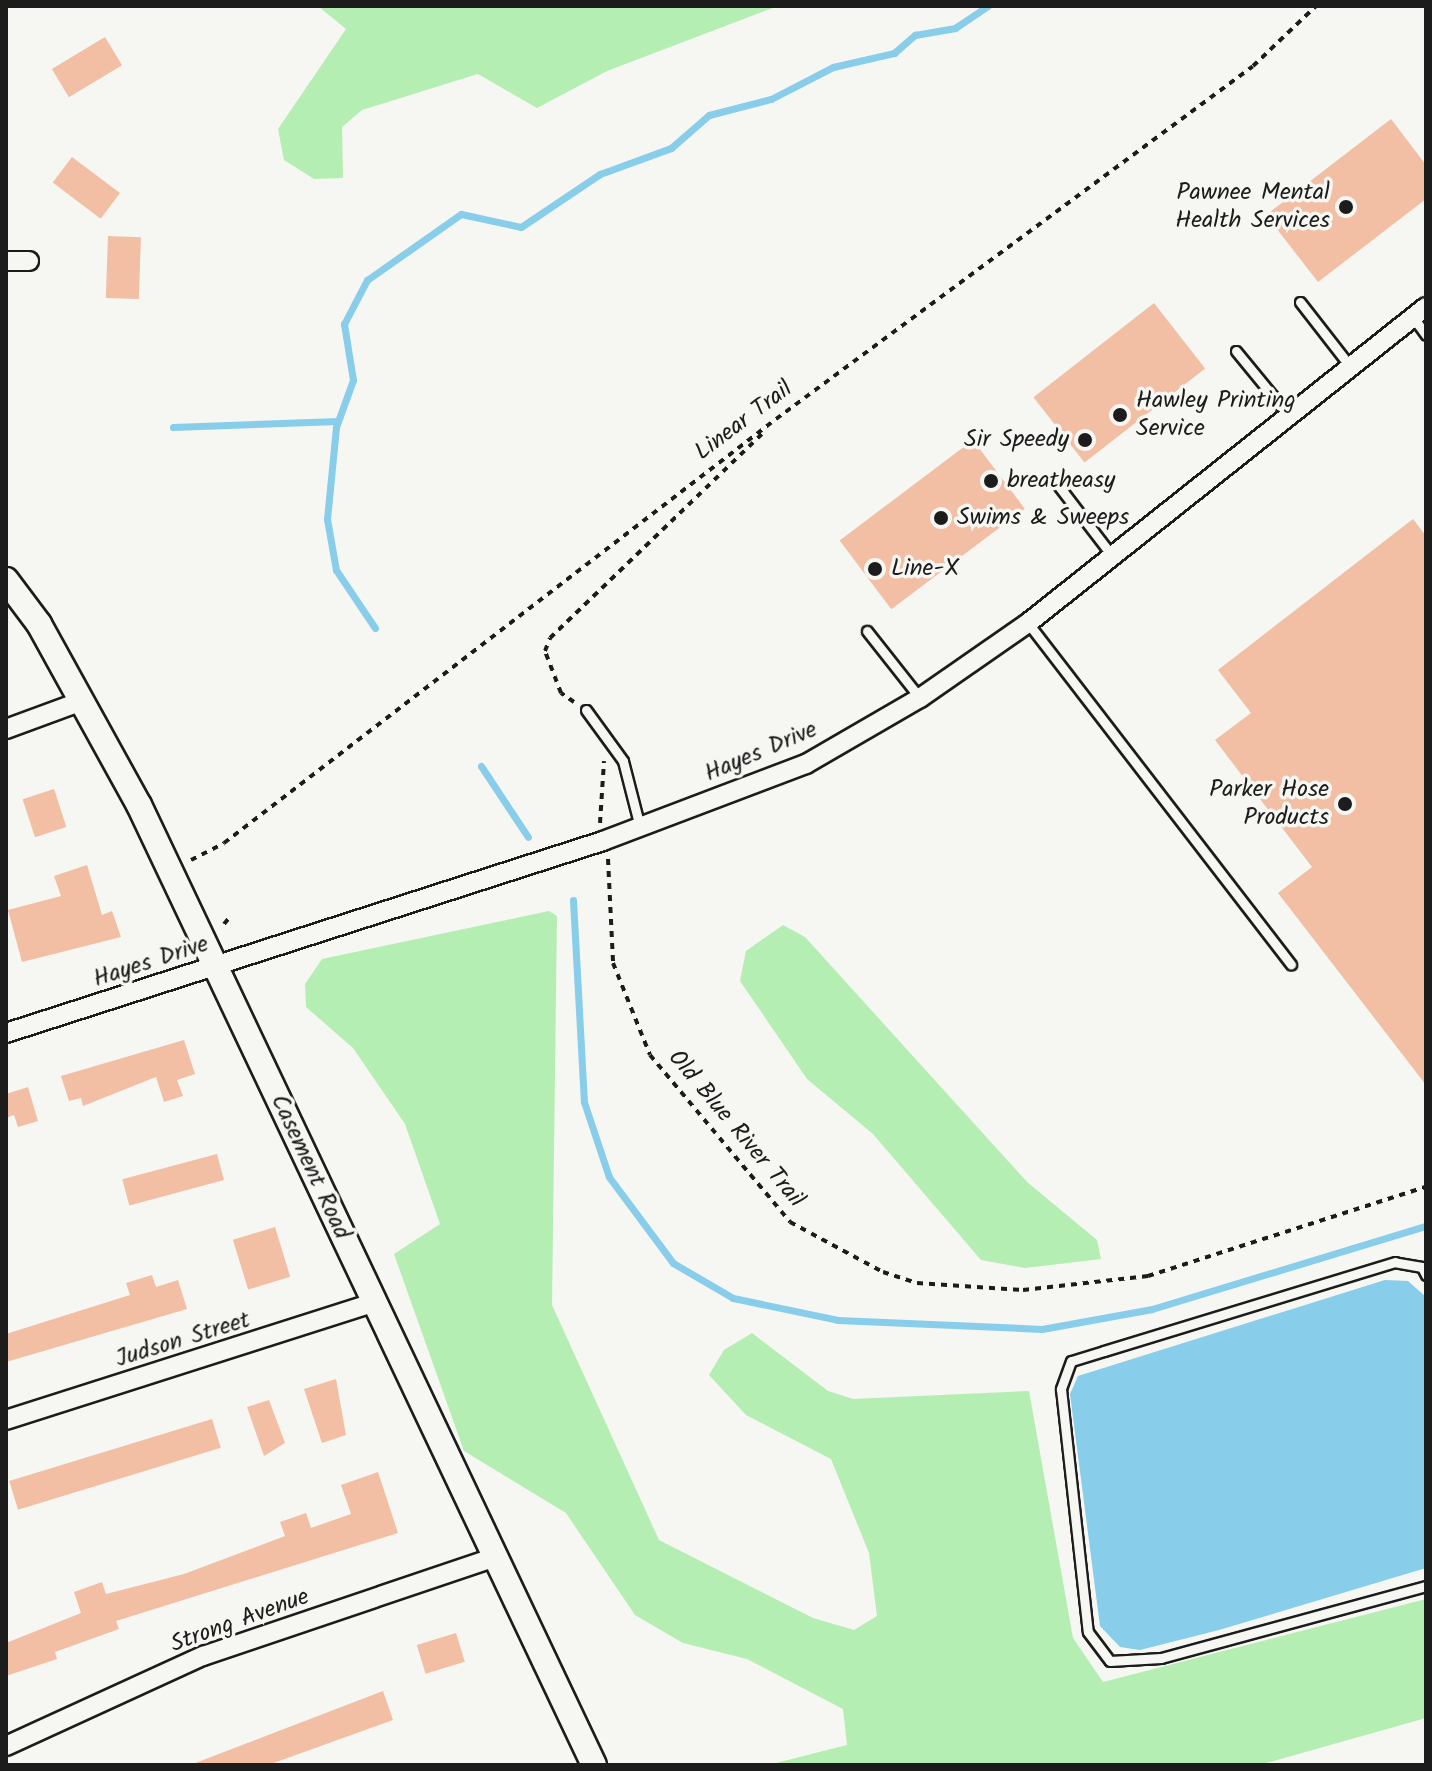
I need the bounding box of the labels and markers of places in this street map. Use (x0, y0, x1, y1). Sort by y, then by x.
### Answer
place label: Pawnee Mental Health Services (1175, 179, 1330, 235)
marker: Pawnee Mental Health Services (1337, 198, 1355, 216)
place label: Hawley Printing Service (1136, 387, 1296, 443)
marker: Hawley Printing Service (1111, 406, 1129, 424)
place label: Sir Speedy (964, 426, 1069, 454)
marker: Sir Speedy (1076, 431, 1094, 449)
place label: breatheasy (1007, 467, 1115, 495)
marker: breatheasy (982, 472, 1000, 490)
place label: Swims & Sweeps (957, 504, 1129, 532)
marker: Swims & Sweeps (932, 509, 950, 527)
place label: Line-X (891, 555, 959, 583)
marker: Line-X (866, 560, 884, 578)
place label: Parker Hose Products (1209, 776, 1329, 832)
marker: Parker Hose Products (1336, 795, 1354, 813)

